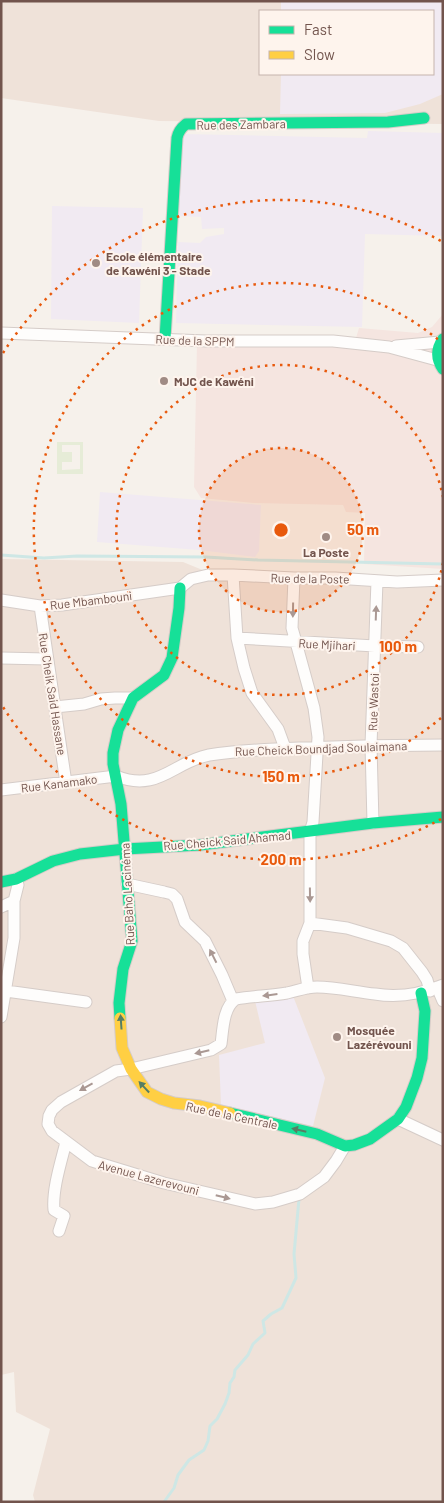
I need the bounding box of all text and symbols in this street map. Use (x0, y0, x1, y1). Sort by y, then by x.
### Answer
legend (259, 10, 434, 75)
text: Fast (304, 20, 332, 38)
text: Slow (304, 45, 335, 63)
street label: Rue des Zambara (196, 116, 286, 132)
place label: Ecole élémentaire de Kawéni 3 - Stade (106, 249, 211, 277)
marker: Ecole élémentaire de Kawéni 3 - Stade (90, 257, 102, 269)
street label: Rue de la SPPM (155, 332, 235, 348)
place label: MJC de Kawéni (174, 374, 254, 388)
marker: MJC de Kawéni (158, 375, 170, 387)
text: 50 m (347, 520, 379, 538)
centre of rings (272, 521, 290, 539)
marker: La Poste (320, 531, 332, 543)
place label: La Poste (303, 545, 350, 559)
street label: Rue de la Poste (270, 570, 350, 586)
street label: Rue Mbambouni (49, 588, 133, 612)
one-way arrow (289, 603, 297, 619)
one-way arrow (373, 605, 381, 621)
street label: Rue Cheik Said Hassane (36, 632, 70, 756)
street label: Rue Mjihari (298, 636, 356, 652)
text: 100 m (379, 637, 417, 655)
street label: Rue Wastoi (365, 673, 381, 731)
street label: Rue Cheick Boundjad Soulaimana (235, 738, 407, 758)
text: 150 m (262, 767, 300, 785)
street label: Rue Kanamako (20, 771, 98, 795)
street label: Rue Cheick Said Ahamad (163, 827, 291, 853)
street label: Rue Baho Lacinéma (117, 842, 137, 946)
text: 200 m (260, 850, 302, 868)
one-way arrow (306, 887, 314, 903)
one-way arrow (209, 949, 217, 963)
one-way arrow (262, 991, 278, 999)
one-way arrow (116, 1014, 124, 1030)
place label: Mosquée Lazérévouni (347, 1023, 412, 1051)
marker: Mosquée Lazérévouni (331, 1031, 343, 1043)
one-way arrow (193, 1049, 209, 1057)
one-way arrow (139, 1081, 150, 1094)
one-way arrow (79, 1083, 94, 1091)
street label: Rue de la Centrale (185, 1098, 279, 1132)
one-way arrow (291, 1126, 306, 1134)
street label: Avenue Lazerevouni (97, 1157, 201, 1197)
one-way arrow (216, 1193, 231, 1201)

